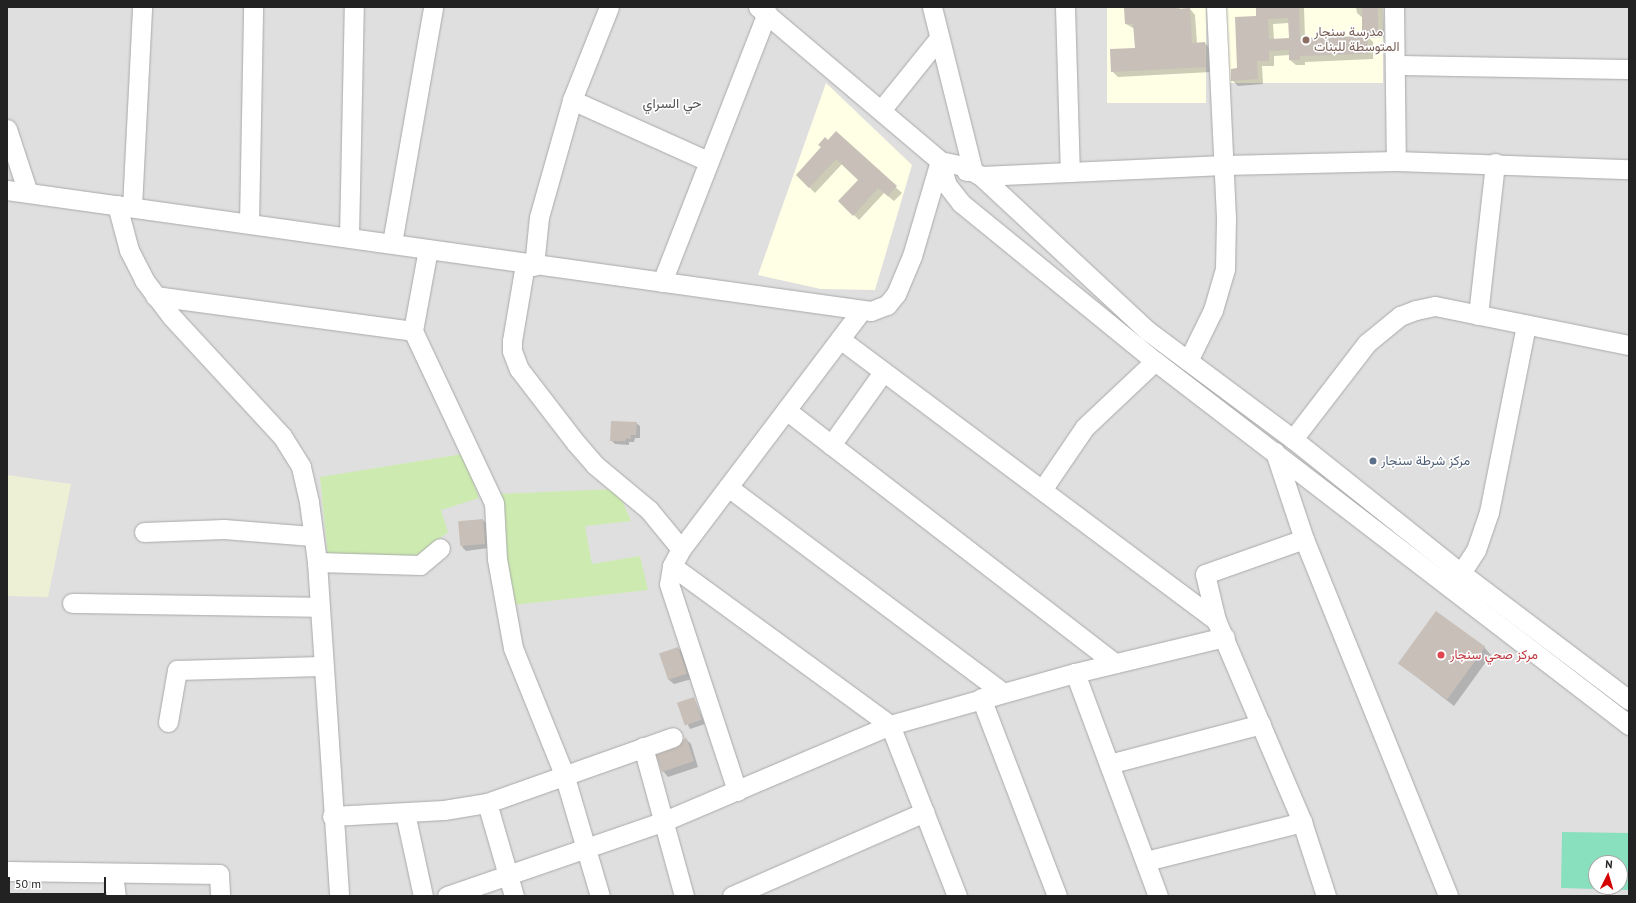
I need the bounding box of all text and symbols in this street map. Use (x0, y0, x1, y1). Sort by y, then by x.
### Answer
place label: مدرسة سنجار المتوسطة للبنات (1314, 25, 1399, 56)
marker: مدرسة سنجار المتوسطة للبنات (1301, 35, 1311, 45)
district label: حي السراي (643, 95, 701, 111)
place label: مركز شرطة سنجار (1381, 453, 1470, 469)
marker: مركز شرطة سنجار (1368, 456, 1378, 466)
place label: مركز صحي سنجار (1450, 647, 1538, 663)
marker: مركز صحي سنجار (1435, 649, 1447, 661)
north arrow (1588, 855, 1628, 895)
text: N (1605, 857, 1613, 871)
scale bar (10, 869, 108, 895)
text: 50 m (15, 876, 41, 891)

